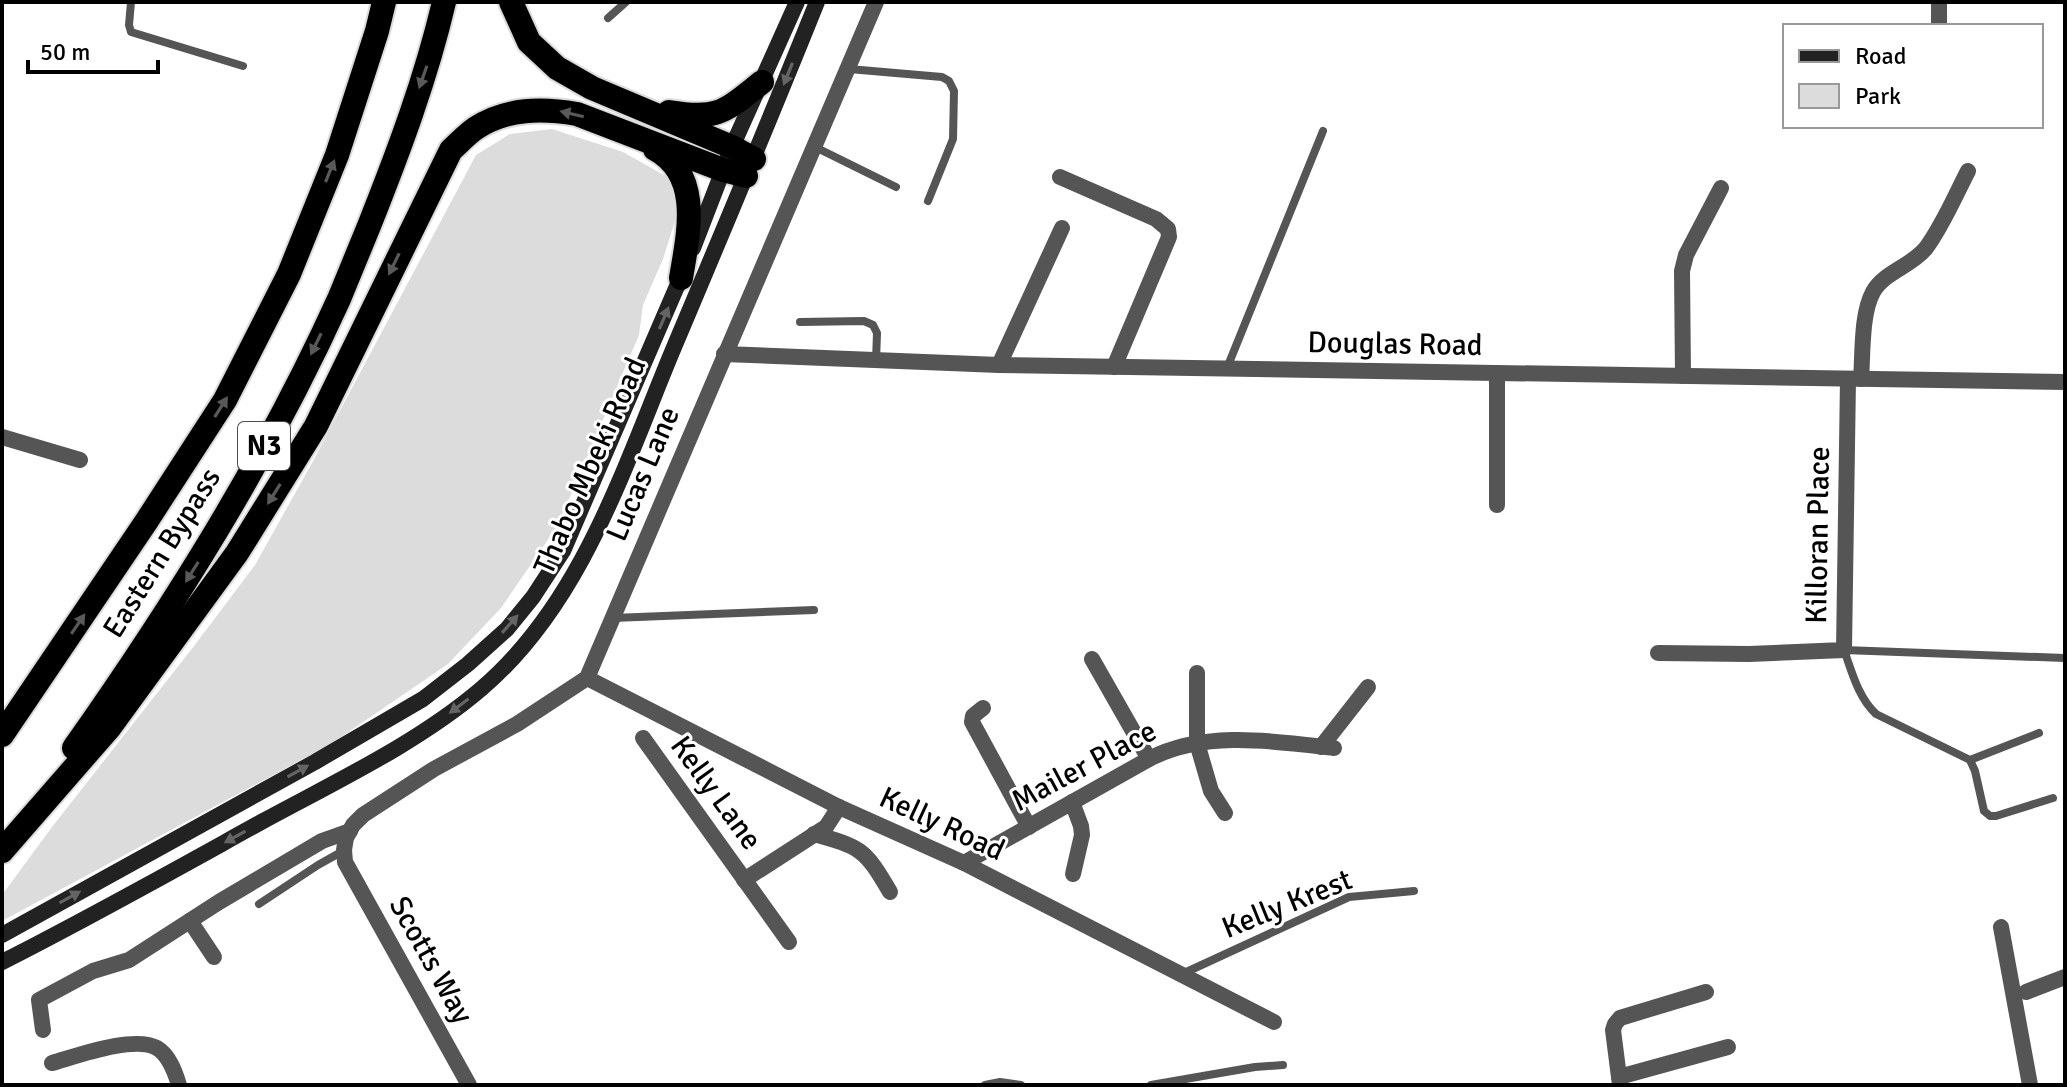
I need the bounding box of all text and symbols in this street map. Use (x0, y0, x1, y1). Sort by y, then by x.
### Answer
scale bar (28, 24, 158, 74)
legend (1783, 24, 2043, 128)
text: 50 m (40, 37, 90, 67)
text: Road (1855, 41, 1906, 71)
one-way arrow (781, 62, 794, 86)
one-way arrow (416, 65, 428, 89)
text: Park (1855, 81, 1901, 111)
one-way arrow (559, 107, 584, 119)
one-way arrow (324, 159, 337, 183)
one-way arrow (388, 252, 401, 275)
one-way arrow (657, 306, 670, 330)
street label: Douglas Road (1307, 324, 1483, 364)
one-way arrow (309, 333, 323, 356)
street label: Thabo Mbeki Road (526, 352, 654, 580)
one-way arrow (213, 396, 227, 418)
street label: Lucas Lane (598, 401, 688, 547)
road number: N3 (238, 422, 290, 470)
street label: Killoran Place (1798, 446, 1838, 624)
street label: Eastern Bypass (95, 461, 229, 645)
one-way arrow (267, 483, 281, 505)
one-way arrow (185, 561, 199, 583)
one-way arrow (70, 613, 84, 635)
one-way arrow (501, 615, 519, 634)
one-way arrow (448, 698, 470, 714)
street label: Mailer Place (1005, 712, 1163, 820)
street label: Kelly Lane (662, 729, 770, 857)
one-way arrow (286, 764, 309, 778)
street label: Kelly Road (873, 779, 1011, 869)
one-way arrow (223, 830, 246, 844)
street label: Kelly Krest (1217, 861, 1357, 947)
street label: Scotts Way (381, 890, 481, 1030)
one-way arrow (59, 891, 81, 905)

